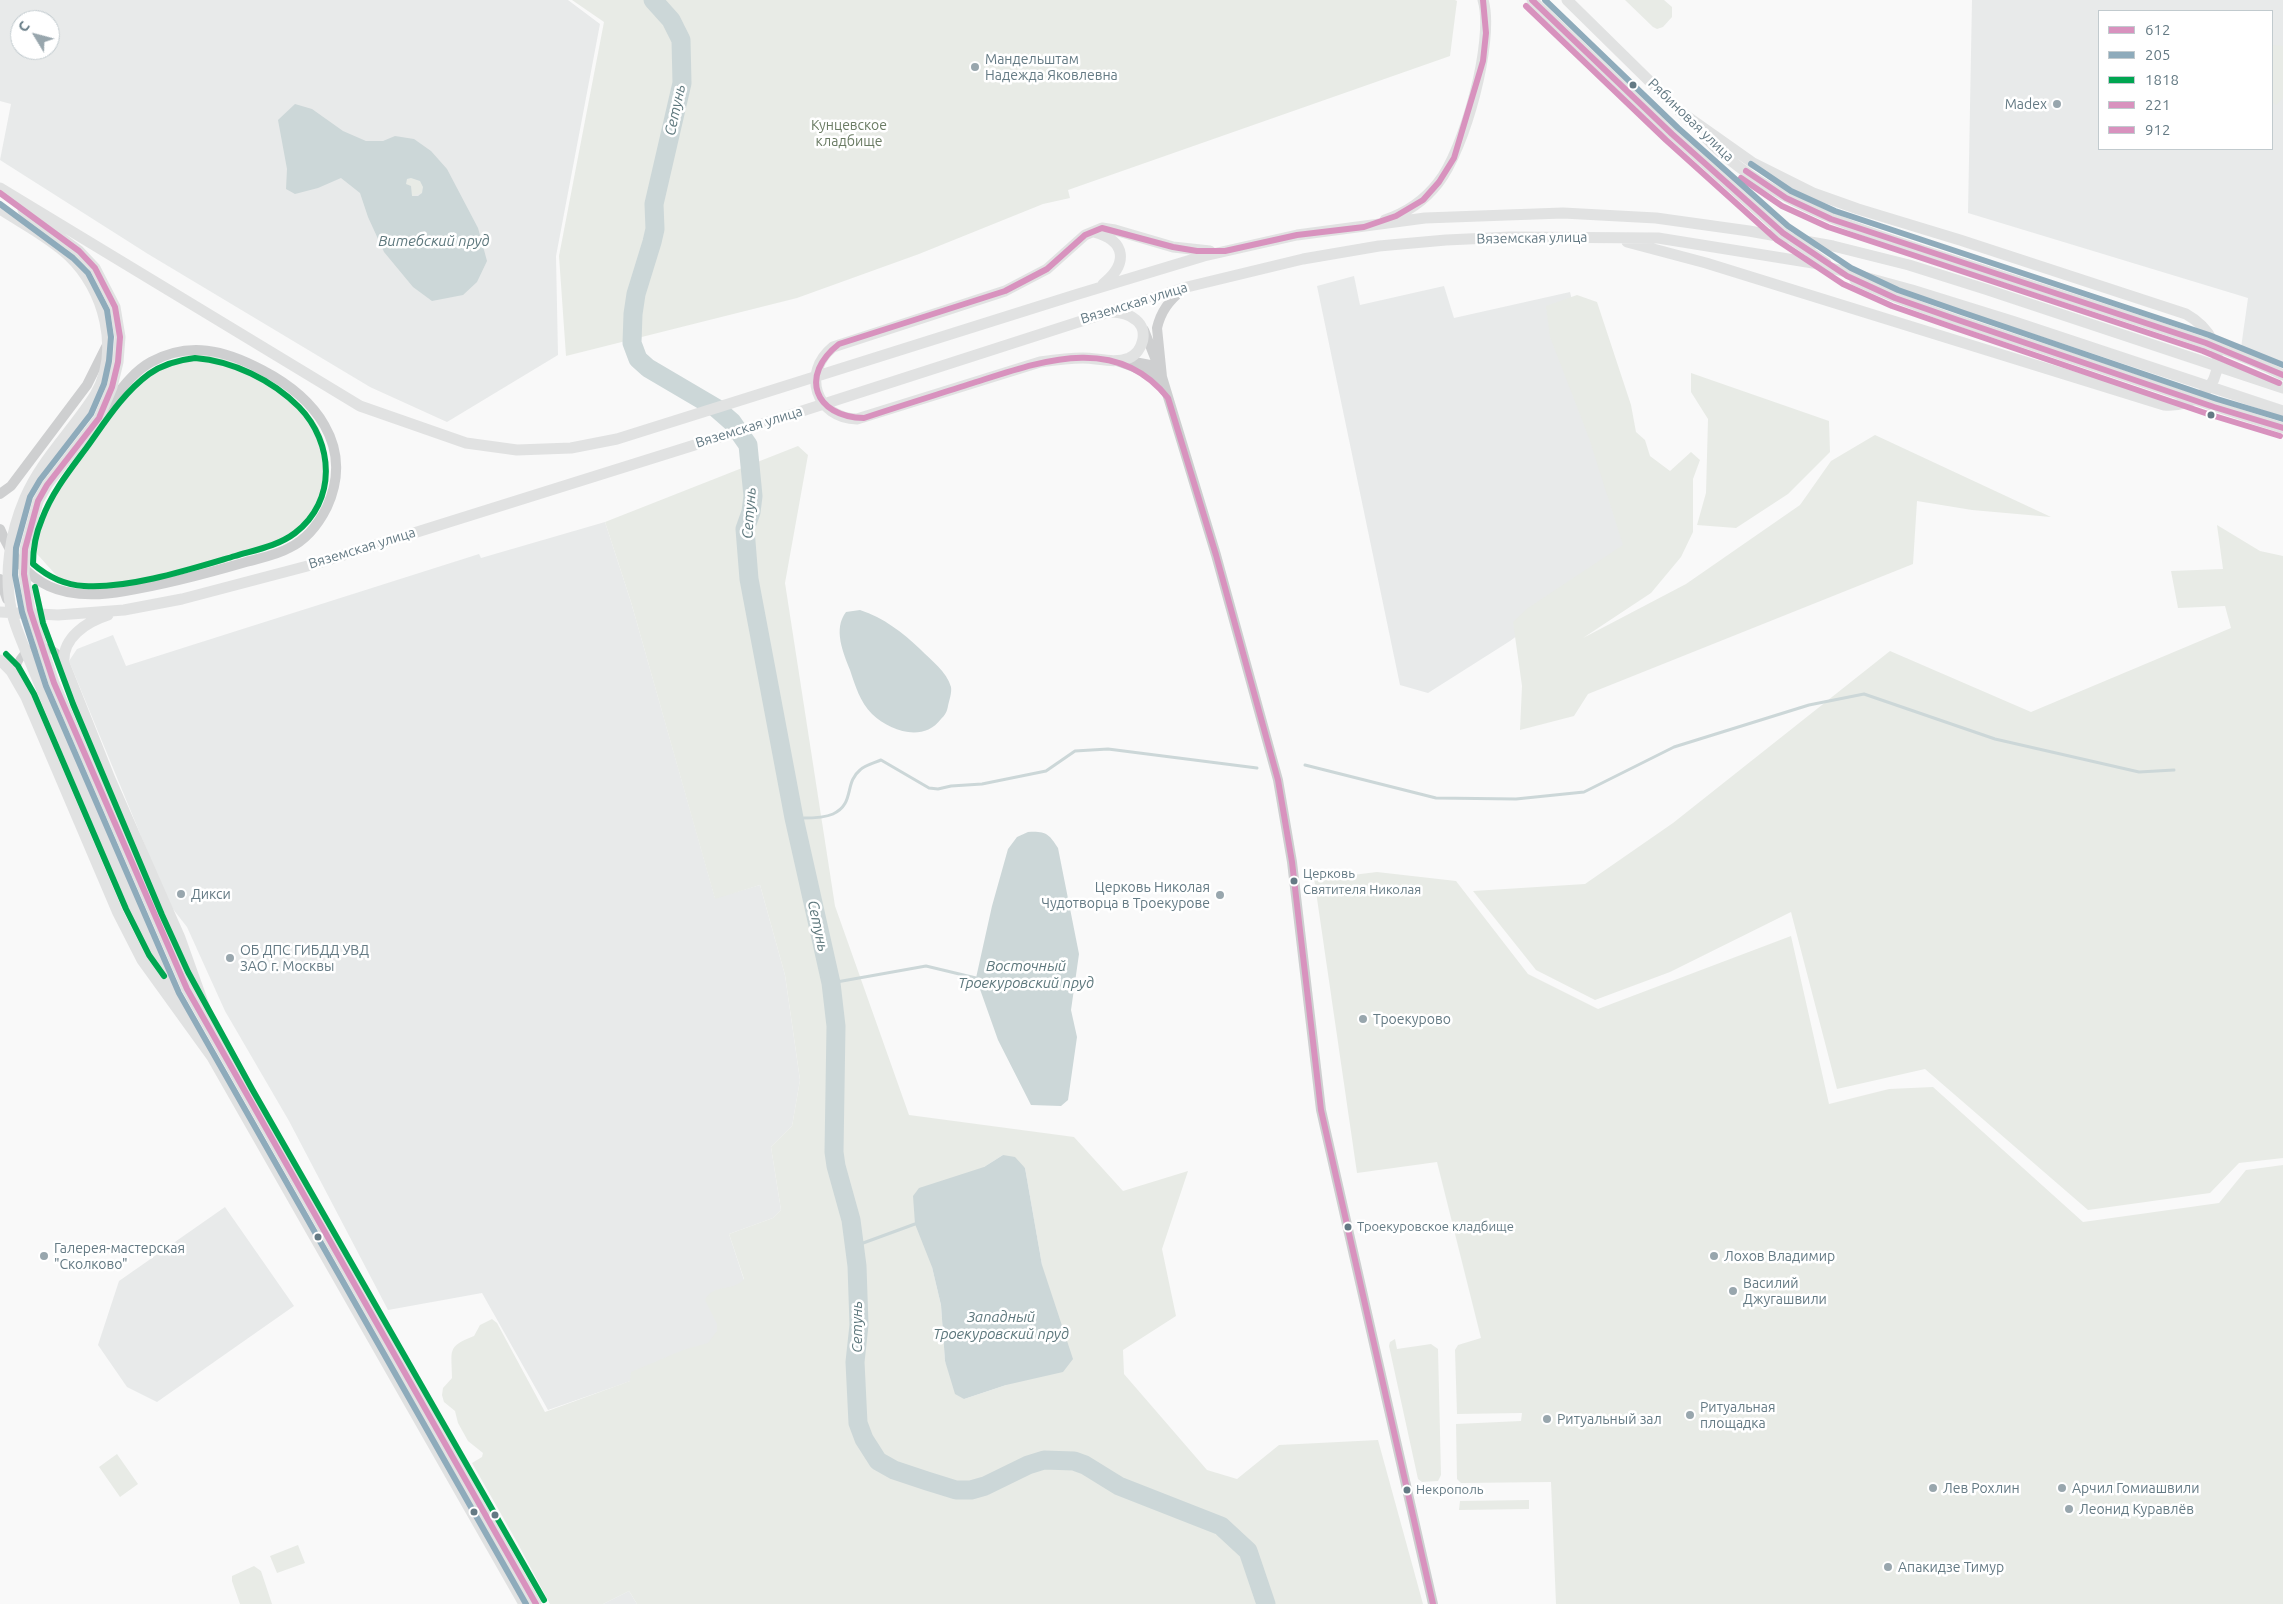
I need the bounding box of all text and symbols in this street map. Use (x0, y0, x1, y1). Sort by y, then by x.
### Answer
north arrow (10, 10, 60, 60)
legend (2098, 10, 2273, 150)
text: С (15, 18, 33, 35)
text: 612 (2145, 21, 2170, 38)
text: 205 (2145, 46, 2170, 63)
place label: Мандельштам Надежда Яковлевна (985, 51, 1118, 84)
marker: Мандельштам Надежда Яковлевна (969, 61, 981, 73)
text: 1818 (2145, 71, 2179, 88)
street label: Рябиновая улица (1645, 75, 1737, 165)
unlabelled marker (1628, 80, 1638, 90)
water label: Сетунь (661, 83, 689, 137)
place label: Madex (2005, 96, 2047, 112)
text: 221 (2145, 96, 2170, 113)
marker: Madex (2051, 98, 2063, 110)
park label: Кунцевское кладбище (811, 117, 887, 150)
text: 912 (2145, 121, 2170, 138)
street label: Вяземская улица (1476, 229, 1588, 247)
water label: Витебский пруд (378, 232, 490, 250)
street label: Вяземская улица (1078, 279, 1190, 327)
street label: Вяземская улица (693, 403, 805, 451)
unlabelled marker (2206, 410, 2216, 420)
water label: Сетунь (738, 486, 760, 540)
street label: Вяземская улица (306, 524, 418, 572)
place label: Церковь Святителя Николая (1303, 866, 1421, 897)
marker: Церковь Святителя Николая (1289, 876, 1299, 886)
place label: Церковь Николая Чудотворца в Троекурове (1041, 879, 1210, 912)
place label: Дикси (191, 886, 231, 902)
marker: Дикси (175, 888, 187, 900)
marker: Церковь Николая Чудотворца в Троекурове (1214, 889, 1226, 901)
water label: Сетунь (804, 899, 832, 953)
place label: ОБ ДПС ГИБДД УВД ЗАО г. Москвы (240, 942, 369, 974)
marker: ОБ ДПС ГИБДД УВД ЗАО г. Москвы (224, 952, 236, 964)
water label: Восточный Троекуровский пруд (958, 957, 1094, 992)
place label: Троекурово (1373, 1011, 1451, 1027)
marker: Троекурово (1357, 1013, 1369, 1025)
place label: Троекуровское кладбище (1357, 1219, 1514, 1235)
marker: Троекуровское кладбище (1343, 1222, 1353, 1232)
unlabelled marker (313, 1232, 323, 1242)
place label: Галерея-мастерская "Сколково" (54, 1240, 185, 1272)
place label: Лохов Владимир (1724, 1248, 1835, 1264)
marker: Галерея-мастерская "Сколково" (38, 1250, 50, 1262)
marker: Лохов Владимир (1708, 1250, 1720, 1262)
place label: Василий Джугашвили (1743, 1275, 1827, 1308)
marker: Василий Джугашвили (1727, 1285, 1739, 1297)
water label: Сетунь (848, 1301, 866, 1353)
water label: Западный Троекуровский пруд (933, 1308, 1069, 1343)
place label: Ритуальная площадка (1700, 1399, 1775, 1431)
marker: Ритуальная площадка (1684, 1409, 1696, 1421)
place label: Ритуальный зал (1557, 1411, 1662, 1427)
marker: Ритуальный зал (1541, 1413, 1553, 1425)
place label: Лев Рохлин (1943, 1480, 2020, 1496)
place label: Арчил Гомиашвили (2072, 1480, 2200, 1496)
place label: Некрополь (1416, 1482, 1484, 1498)
marker: Лев Рохлин (1927, 1482, 1939, 1494)
marker: Арчил Гомиашвили (2056, 1482, 2068, 1494)
marker: Некрополь (1402, 1485, 1412, 1495)
place label: Леонид Куравлёв (2079, 1501, 2194, 1517)
marker: Леонид Куравлёв (2063, 1503, 2075, 1515)
unlabelled marker (469, 1507, 479, 1517)
unlabelled marker (490, 1510, 500, 1520)
place label: Апакидзе Тимур (1898, 1559, 2004, 1575)
marker: Апакидзе Тимур (1882, 1561, 1894, 1573)

